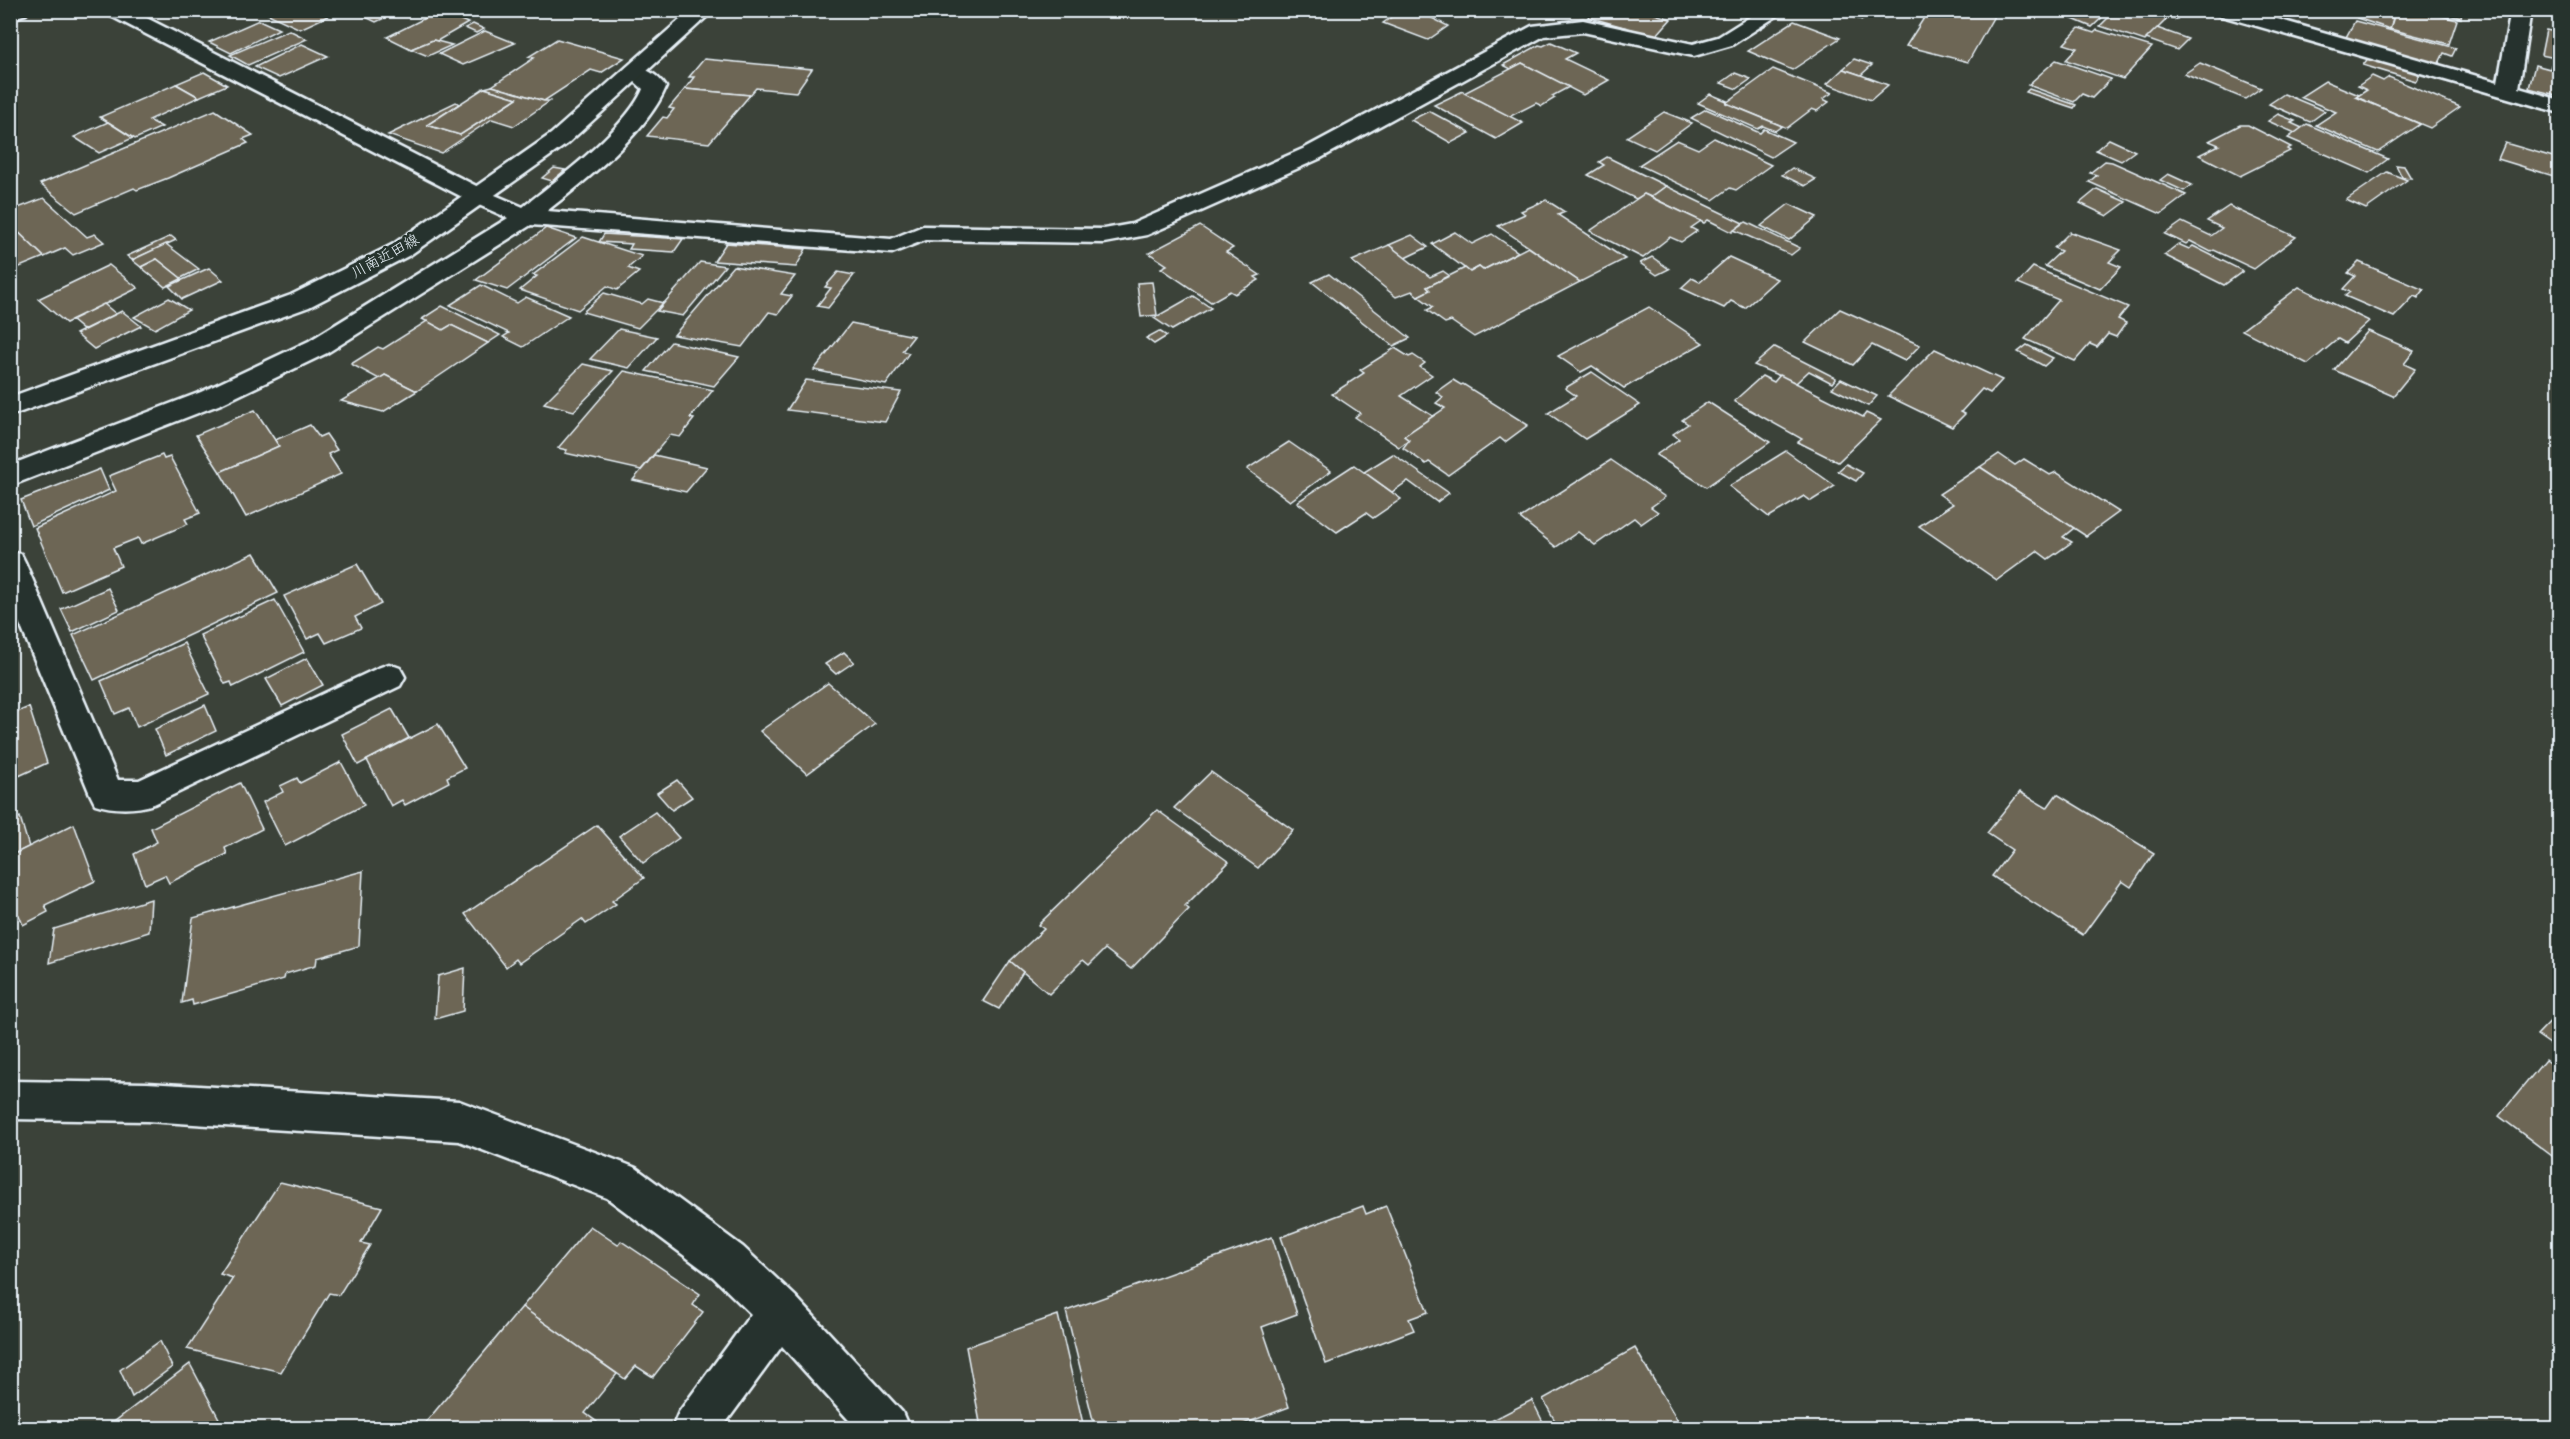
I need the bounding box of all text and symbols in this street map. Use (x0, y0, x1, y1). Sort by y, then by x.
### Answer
street label: 川南近田線 (348, 230, 423, 283)

